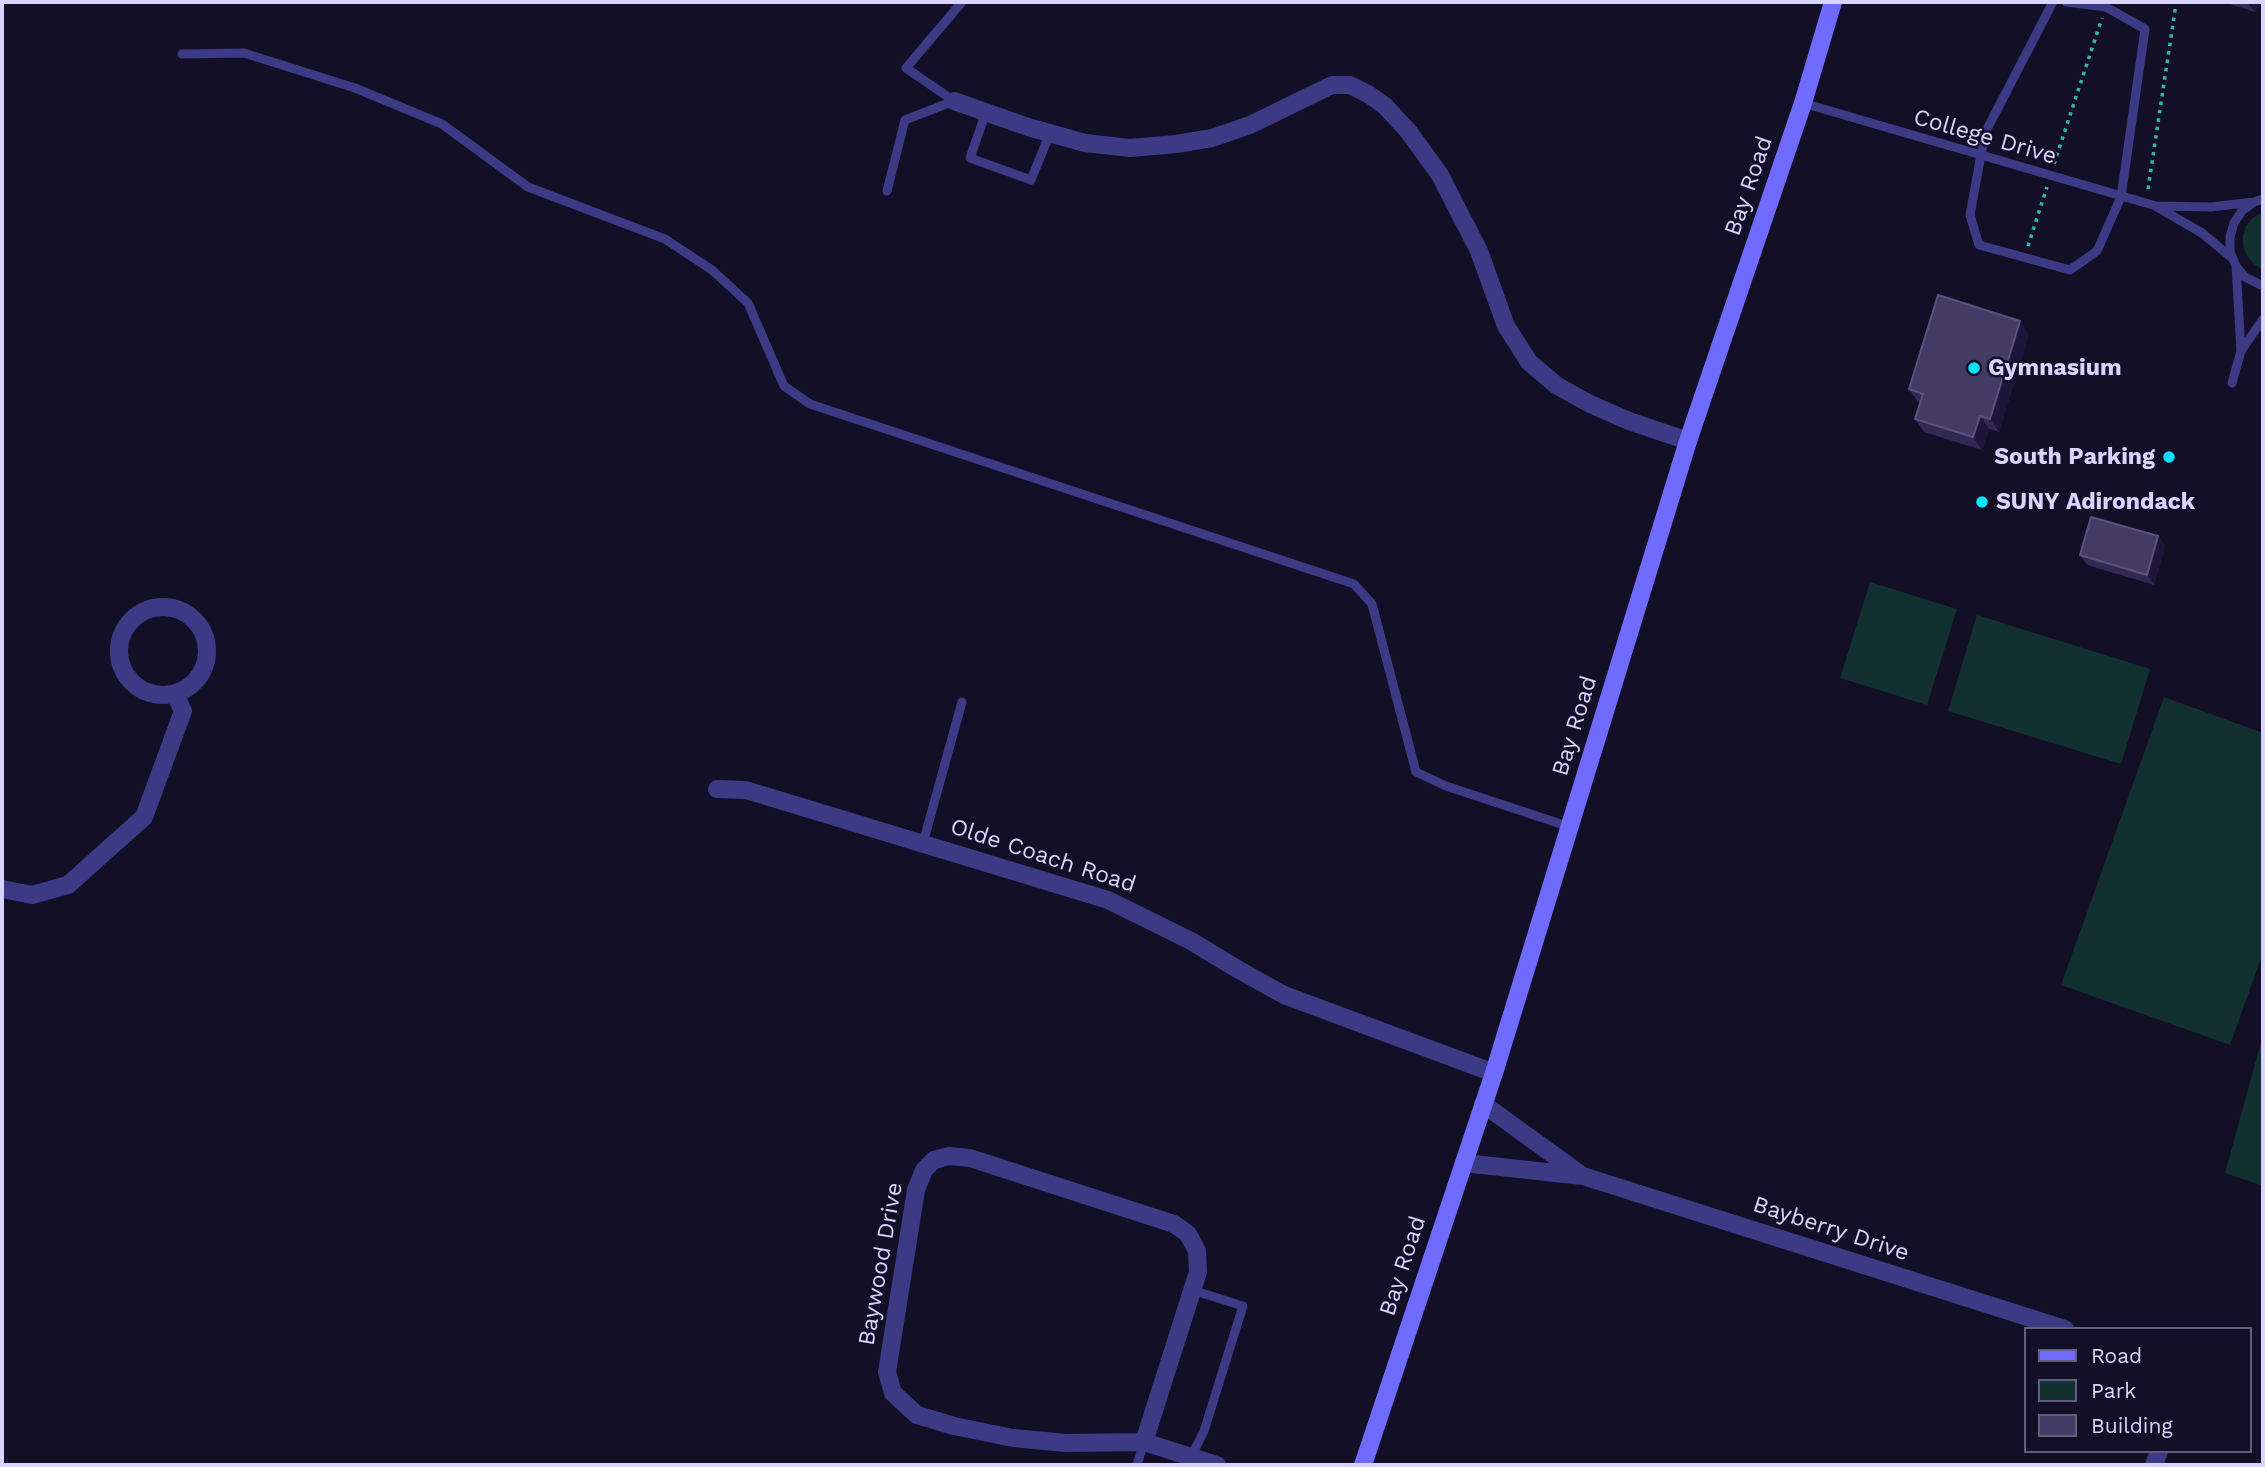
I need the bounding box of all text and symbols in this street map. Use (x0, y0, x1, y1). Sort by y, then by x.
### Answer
street label: College Drive (1910, 103, 2060, 171)
street label: Bay Road (1719, 133, 1779, 239)
place label: Gymnasium (1988, 354, 2122, 382)
marker: Gymnasium (1966, 360, 1982, 376)
place label: South Parking (1994, 443, 2155, 471)
marker: South Parking (2161, 449, 2177, 465)
place label: SUNY Adirondack (1996, 488, 2195, 516)
marker: SUNY Adirondack (1974, 494, 1990, 510)
street label: Bay Road (1547, 673, 1603, 779)
street label: Olde Coach Road (947, 813, 1139, 899)
street label: Baywood Drive (853, 1180, 909, 1348)
street label: Bayberry Drive (1749, 1191, 1913, 1267)
street label: Bay Road (1374, 1213, 1432, 1319)
legend (2024, 1327, 2251, 1453)
text: Road (2091, 1343, 2142, 1368)
text: Park (2091, 1378, 2136, 1403)
text: Building (2091, 1413, 2173, 1438)

